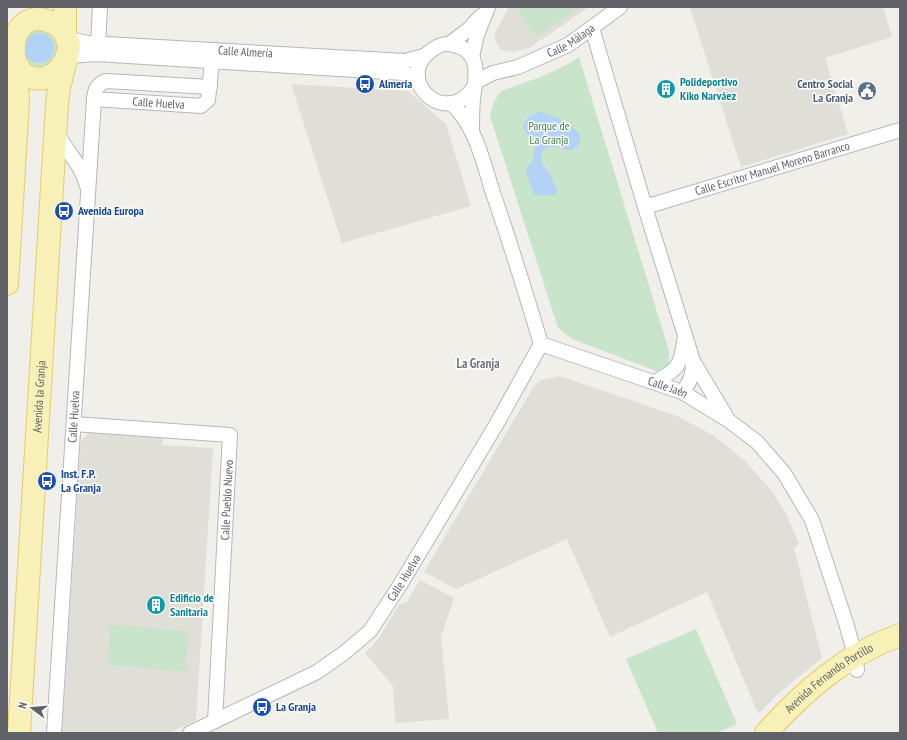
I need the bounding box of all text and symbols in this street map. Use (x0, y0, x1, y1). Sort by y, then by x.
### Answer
street label: Calle Málaga (545, 20, 597, 60)
street label: Calle Almería (218, 42, 273, 60)
bus stop icon: Almería (354, 73, 376, 95)
place label: Polideportivo Kiko Narváez (680, 74, 738, 103)
place label: Almería (378, 76, 412, 91)
place label: Centro Social La Granja (797, 76, 853, 105)
building icon: Polideportivo Kiko Narváez (655, 78, 677, 100)
public building icon: Centro Social La Granja (856, 80, 878, 102)
street label: Calle Huelva (132, 94, 185, 112)
park label: Parque de La Granja (528, 118, 570, 147)
street label: Calle Escritor Manuel Moreno Barranco (693, 138, 851, 198)
bus stop icon: Avenida Europa (53, 200, 75, 222)
place label: Avenida Europa (77, 203, 144, 218)
district label: La Granja (456, 355, 500, 372)
street label: Avenida la Granja (29, 360, 48, 433)
street label: Calle Jaén (646, 373, 691, 401)
street label: Calle Huelva (64, 390, 83, 443)
street label: Calle Pueblo Nuevo (217, 459, 236, 541)
place label: Inst. F.P. La Granja (61, 466, 101, 495)
bus stop icon: Inst. F.P. La Granja (36, 470, 58, 492)
street label: Calle Huelva (383, 551, 424, 604)
place label: Edificio de Sanitaria (170, 590, 214, 619)
building icon: Edificio de Sanitaria (145, 594, 167, 616)
street label: Avenida Fernando Portillo (781, 640, 876, 716)
north arrow (12, 688, 52, 728)
bus stop icon: La Granja (251, 696, 273, 718)
place label: La Granja (276, 699, 316, 714)
text: N (15, 700, 30, 710)

